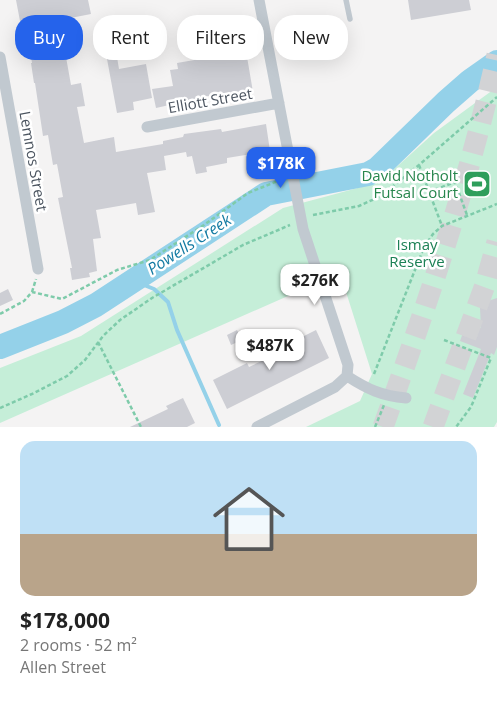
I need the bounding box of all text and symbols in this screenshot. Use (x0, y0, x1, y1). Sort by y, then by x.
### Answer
chip: Buy (15, 15, 83, 60)
chip: Rent (93, 15, 167, 60)
chip: Filters (177, 15, 264, 60)
chip: New (274, 15, 348, 60)
street label: Elliott Street (166, 83, 254, 117)
street label: Lemnos Street (15, 109, 53, 213)
pin: $178K (246, 146, 316, 189)
text: $178K (257, 152, 305, 174)
place label: David Notholt Futsal Court (361, 165, 458, 202)
sports icon: David Notholt Futsal Court (462, 169, 492, 199)
water label: Powells Creek (143, 208, 236, 279)
park label: Ismay Reserve (389, 234, 445, 271)
pin: $276K (280, 264, 350, 306)
text: $276K (291, 269, 339, 291)
pin: $487K (235, 328, 305, 371)
text: $487K (246, 334, 294, 356)
icon: home (204, 474, 294, 564)
text: $178,000 (20, 606, 110, 634)
text: 2 rooms · 52 m² (20, 634, 137, 656)
text: Allen Street (20, 656, 106, 678)

